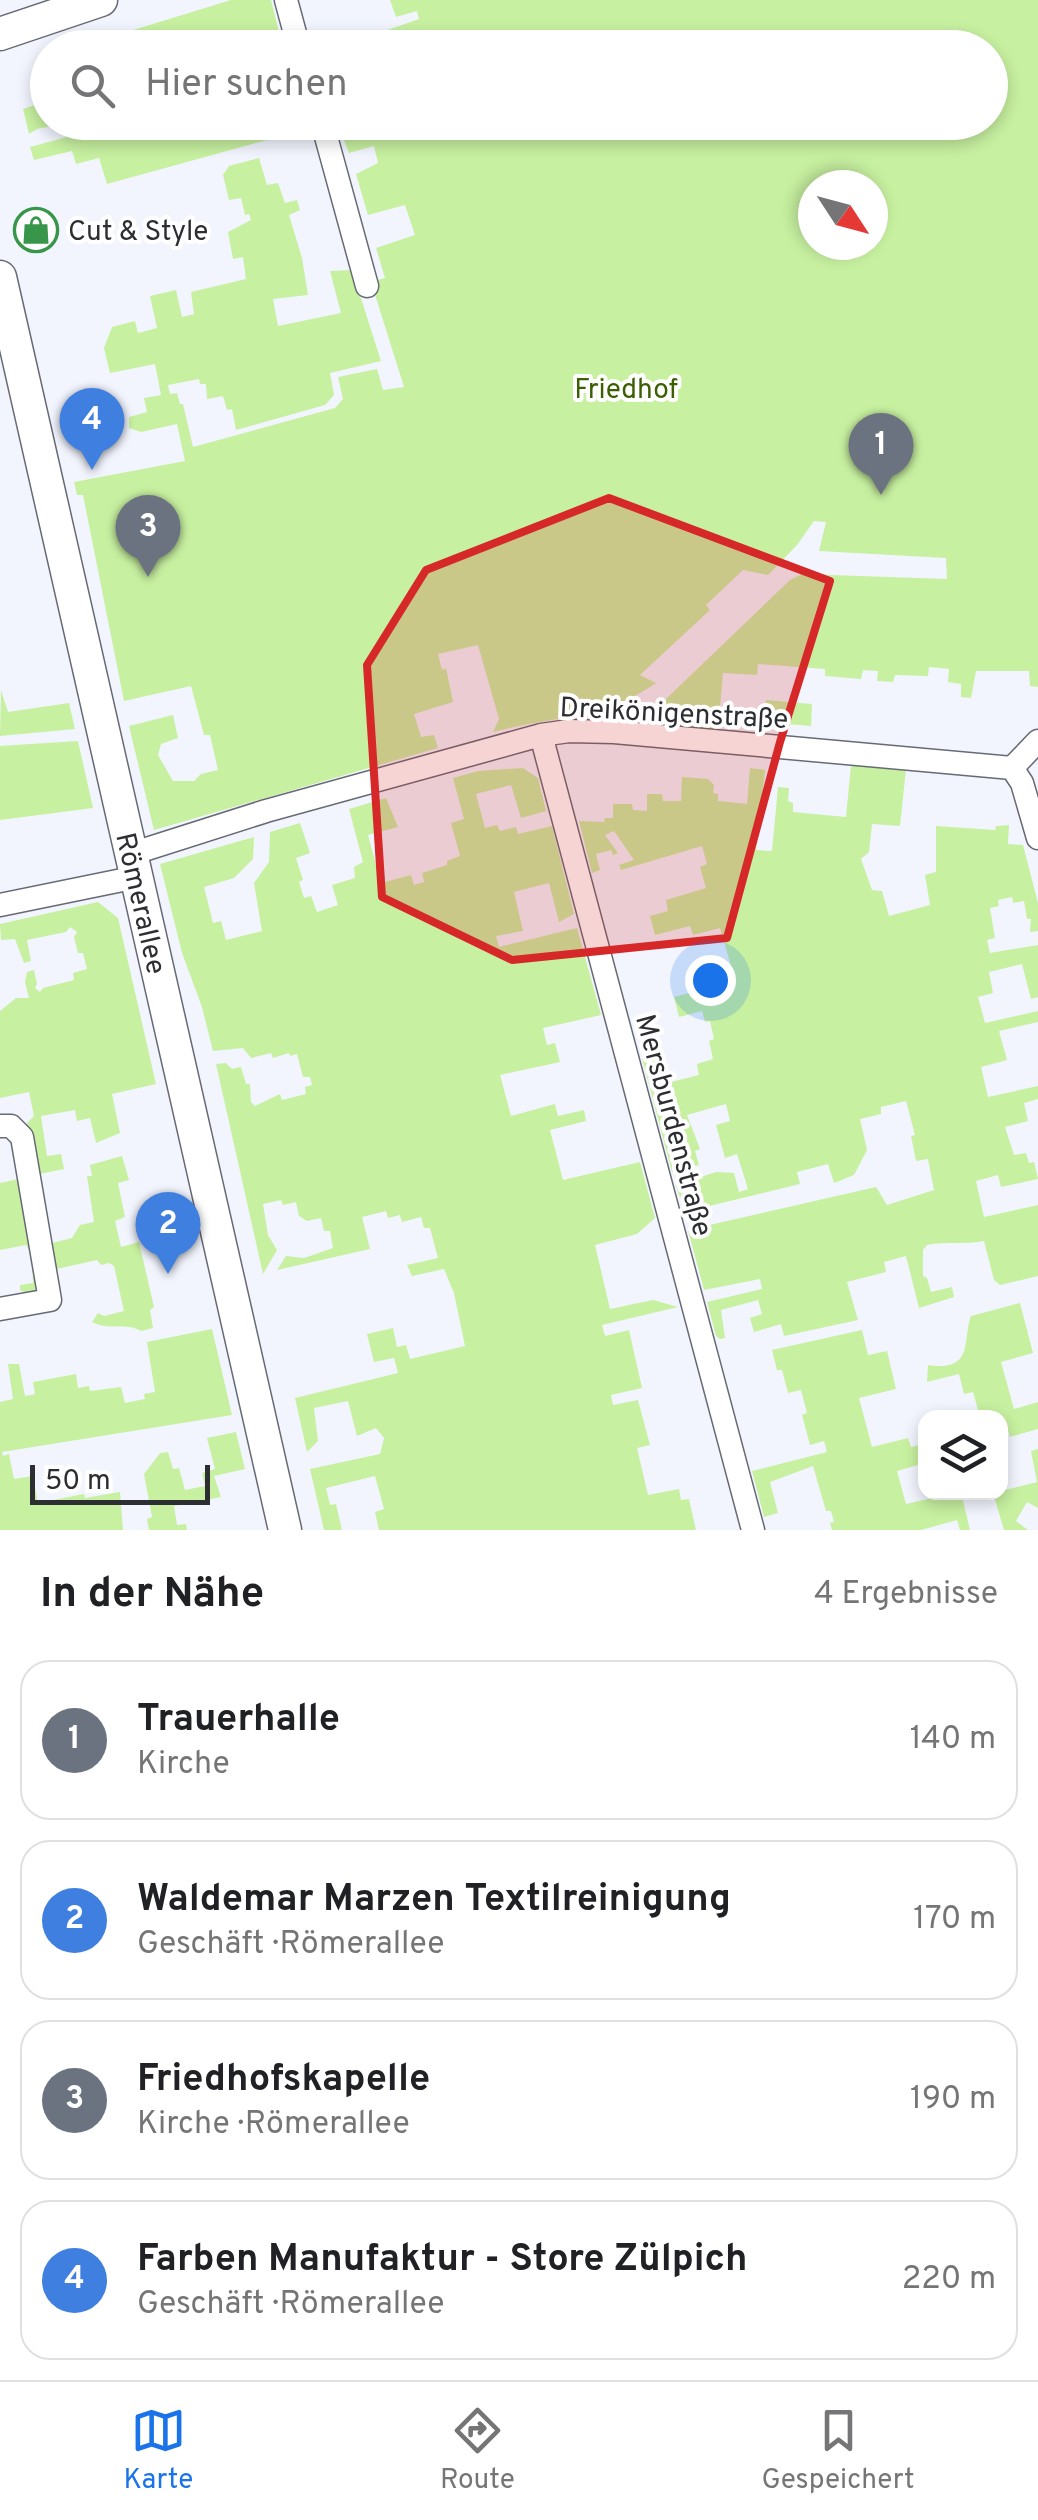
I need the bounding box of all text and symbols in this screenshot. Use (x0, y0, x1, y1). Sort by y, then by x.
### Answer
search box (30, 30, 1008, 140)
icon: search (65, 58, 120, 113)
text: Hier suchen (145, 61, 348, 110)
north arrow (798, 170, 888, 260)
shop icon: Cut & Style (13, 207, 59, 253)
place label: Cut & Style (68, 215, 208, 251)
park label: Friedhof (574, 373, 678, 409)
pin: 4 (59, 388, 124, 470)
pin: 1 (848, 412, 914, 495)
pin: 3 (116, 494, 180, 577)
street label: Dreikönigenstraße (559, 691, 789, 739)
street label: Römerallee (105, 829, 173, 978)
your location (685, 955, 736, 1006)
street label: Mersburdenstraße (625, 1011, 719, 1241)
pin: 2 (136, 1192, 200, 1274)
map controls (918, 1410, 1008, 1500)
button: layers (918, 1410, 1008, 1500)
scale bar (30, 1460, 210, 1504)
text: 50 m (45, 1464, 111, 1500)
text: In der Nähe (40, 1569, 264, 1622)
text: 4 Ergebnisse (814, 1575, 998, 1615)
text: Trauerhalle (137, 1696, 340, 1745)
text: 1 (68, 1720, 81, 1760)
text: 140 m (910, 1720, 996, 1760)
text: Kirche (137, 1745, 230, 1785)
text: Waldemar Marzen Textilreinigung (137, 1876, 731, 1925)
text: 2 (65, 1900, 84, 1940)
text: 170 m (913, 1900, 996, 1940)
text: Geschäft · Römerallee (137, 1925, 444, 1965)
text: Friedhofskapelle (137, 2056, 430, 2105)
text: 3 (65, 2080, 84, 2120)
text: 190 m (910, 2080, 996, 2120)
text: Kirche · Römerallee (137, 2105, 410, 2145)
text: Farben Manufaktur - Store Zülpich (137, 2236, 747, 2285)
text: 4 (64, 2260, 85, 2300)
text: 220 m (902, 2260, 996, 2300)
text: Geschäft · Römerallee (137, 2285, 444, 2325)
tab: Karte (123, 2403, 193, 2499)
tab: Route (440, 2403, 515, 2499)
tab: Gespeichert (762, 2403, 915, 2499)

